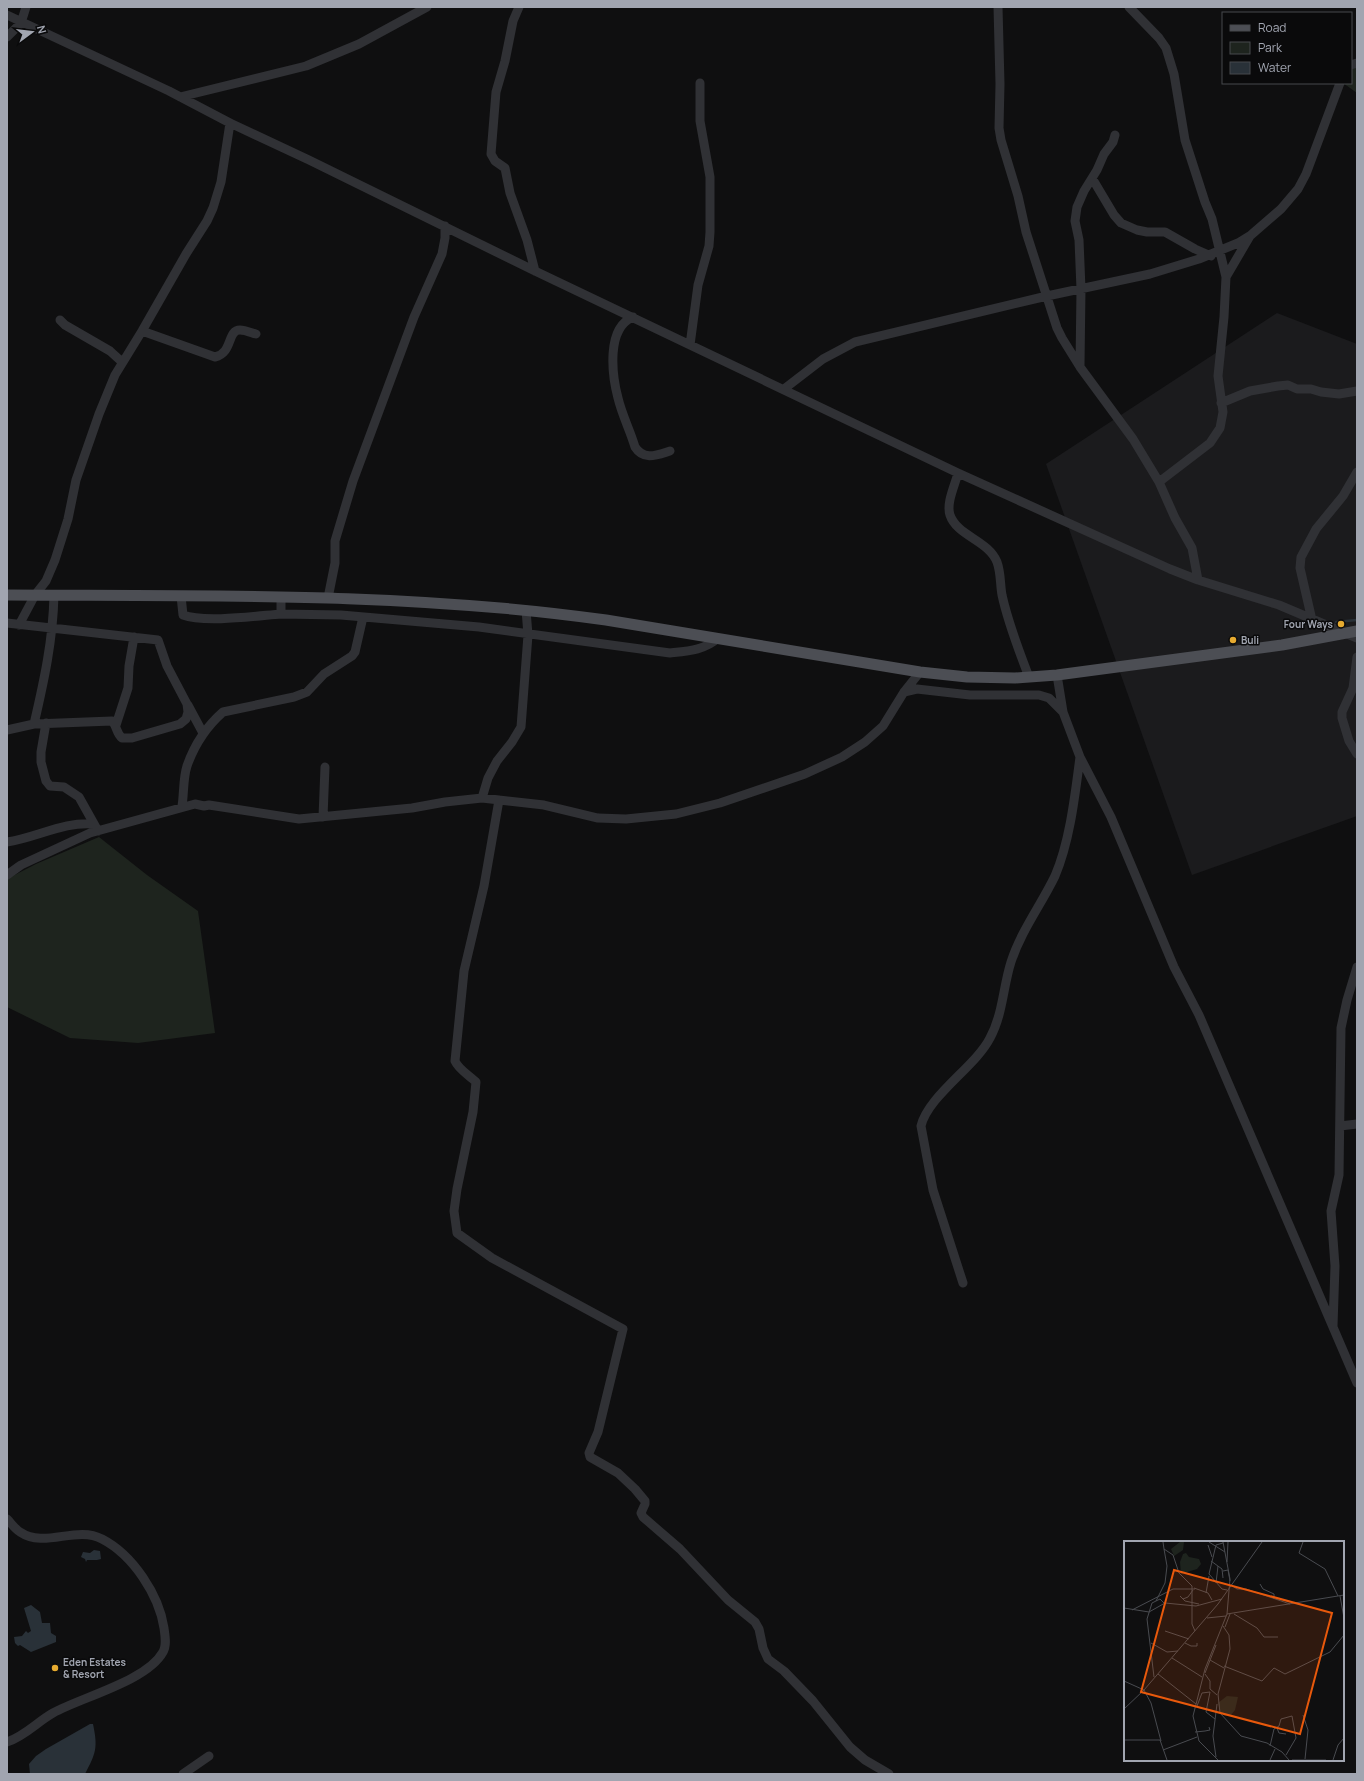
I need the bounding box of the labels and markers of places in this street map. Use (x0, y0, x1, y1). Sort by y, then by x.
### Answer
place label: Four Ways (1284, 617, 1334, 631)
marker: Four Ways (1336, 619, 1346, 629)
place label: Buli (1241, 633, 1259, 647)
marker: Buli (1228, 635, 1238, 645)
place label: Eden Estates & Resort (63, 1655, 127, 1681)
marker: Eden Estates & Resort (50, 1663, 60, 1673)

